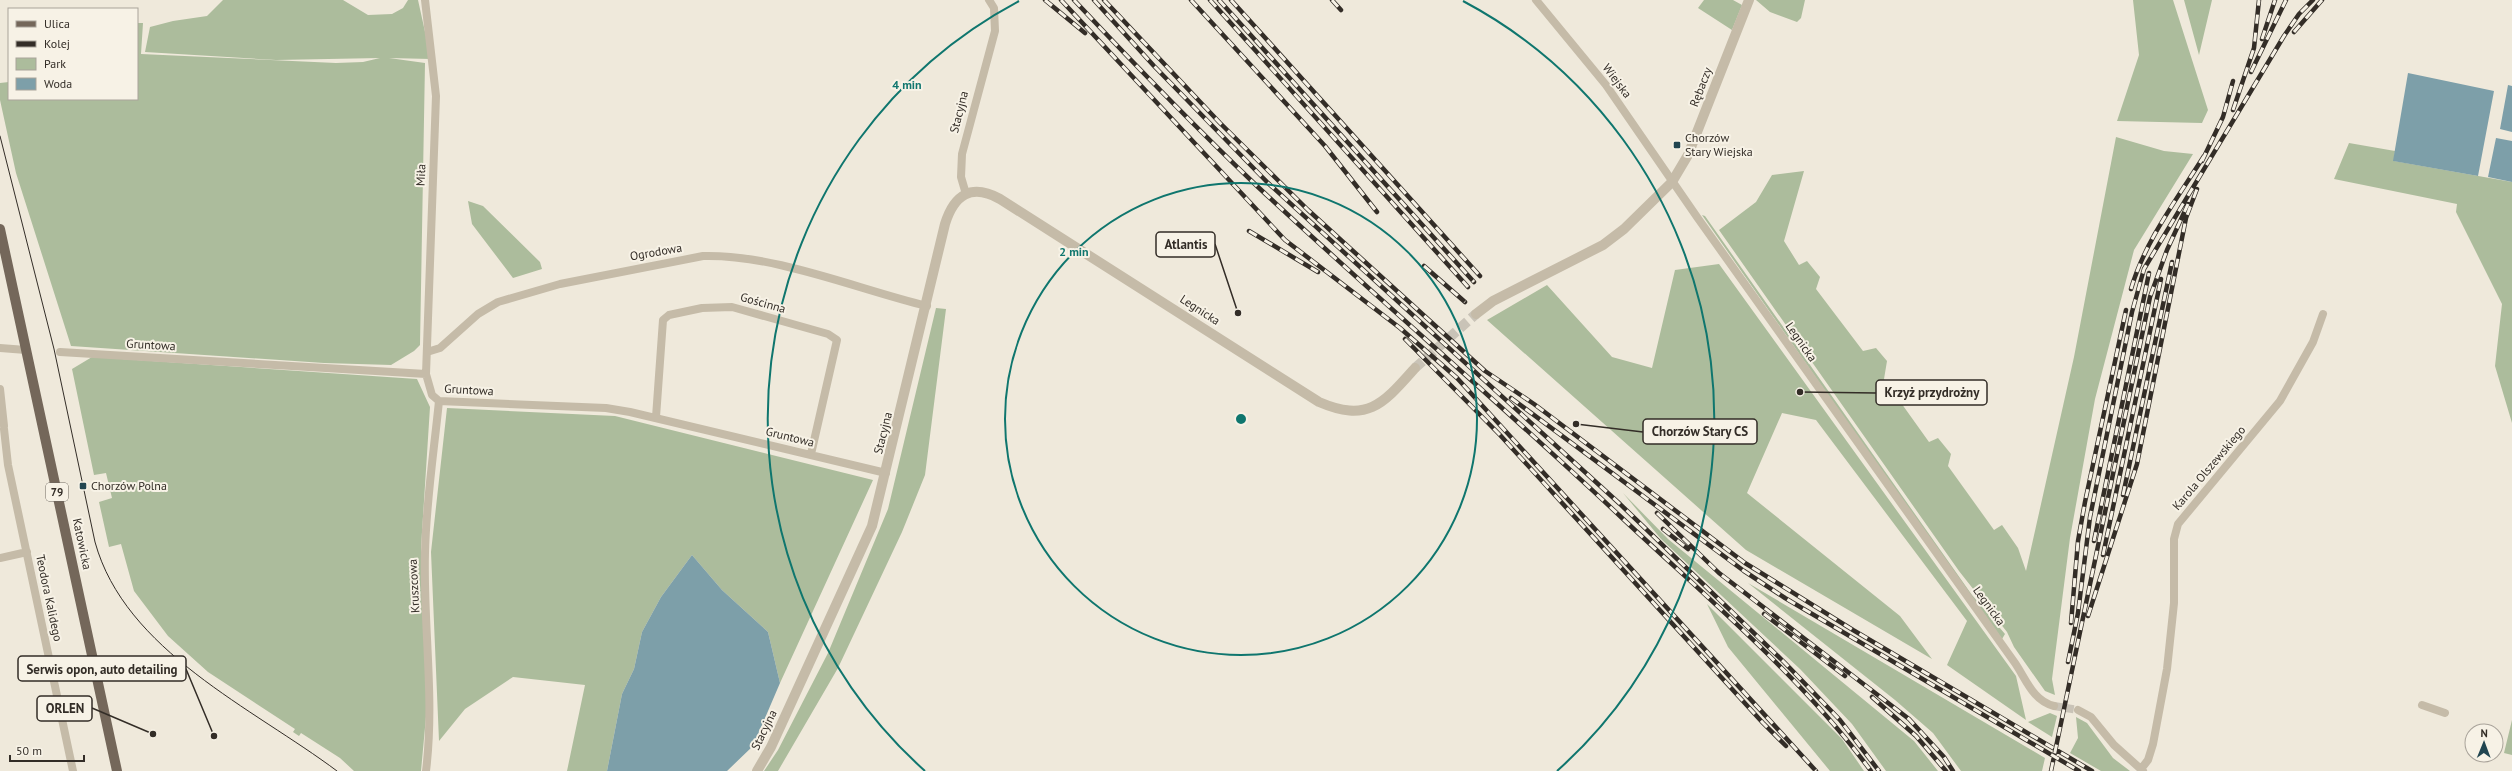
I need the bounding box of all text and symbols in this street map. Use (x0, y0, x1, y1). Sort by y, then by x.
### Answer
legend (8, 8, 138, 100)
text: Ulica (44, 16, 70, 31)
text: Kolej (44, 36, 70, 51)
text: Park (44, 56, 66, 71)
street label: Wiejska (1600, 61, 1635, 101)
street label: Rębaczy (1686, 65, 1715, 109)
text: Woda (44, 76, 72, 91)
text: 4 min (892, 77, 922, 92)
street label: Stacyjna (946, 89, 971, 135)
place label: Chorzów Stary Wiejska (1685, 130, 1753, 159)
marker: Chorzów Stary Wiejska (1672, 140, 1682, 150)
street label: Miła (413, 164, 428, 186)
callout: Atlantis (1156, 232, 1215, 257)
text: Atlantis (1165, 236, 1208, 253)
street label: Ogrodowa (629, 240, 683, 263)
text: 2 min (1059, 244, 1089, 259)
street label: Gościnna (739, 289, 788, 316)
street label: Legnicka (1177, 291, 1223, 328)
street label: Legnicka (1782, 319, 1820, 364)
street label: Gruntowa (126, 336, 176, 353)
callout: Krzyż przydrożny (1876, 380, 1987, 405)
street label: Gruntowa (444, 381, 494, 398)
text: Krzyż przydrożny (1885, 384, 1980, 401)
street label: Stacyjna (870, 410, 895, 456)
centre of rings (1234, 412, 1248, 426)
callout: Chorzów Stary CS (1643, 419, 1757, 444)
street label: Karola Olszewskiego (2169, 422, 2248, 513)
street label: Gruntowa (764, 423, 816, 450)
text: Chorzów Stary CS (1652, 423, 1748, 440)
place label: Chorzów Polna (91, 478, 167, 493)
marker: Chorzów Polna (78, 481, 88, 491)
road number: 79 (46, 483, 68, 501)
street label: Katowicka (70, 517, 95, 571)
street label: Teodora Kalidego (33, 553, 66, 643)
street label: Kruszcowa (405, 559, 422, 613)
street label: Legnicka (1970, 583, 2009, 628)
callout: Serwis opon, auto detailing (18, 656, 186, 681)
text: Serwis opon, auto detailing (26, 661, 178, 678)
callout: ORLEN (37, 696, 92, 721)
text: ORLEN (46, 700, 84, 717)
street label: Stacyjna (747, 707, 780, 752)
north arrow (2464, 723, 2504, 763)
text: N (2480, 726, 2488, 740)
scale bar (10, 737, 84, 763)
text: 50 m (16, 743, 42, 758)

